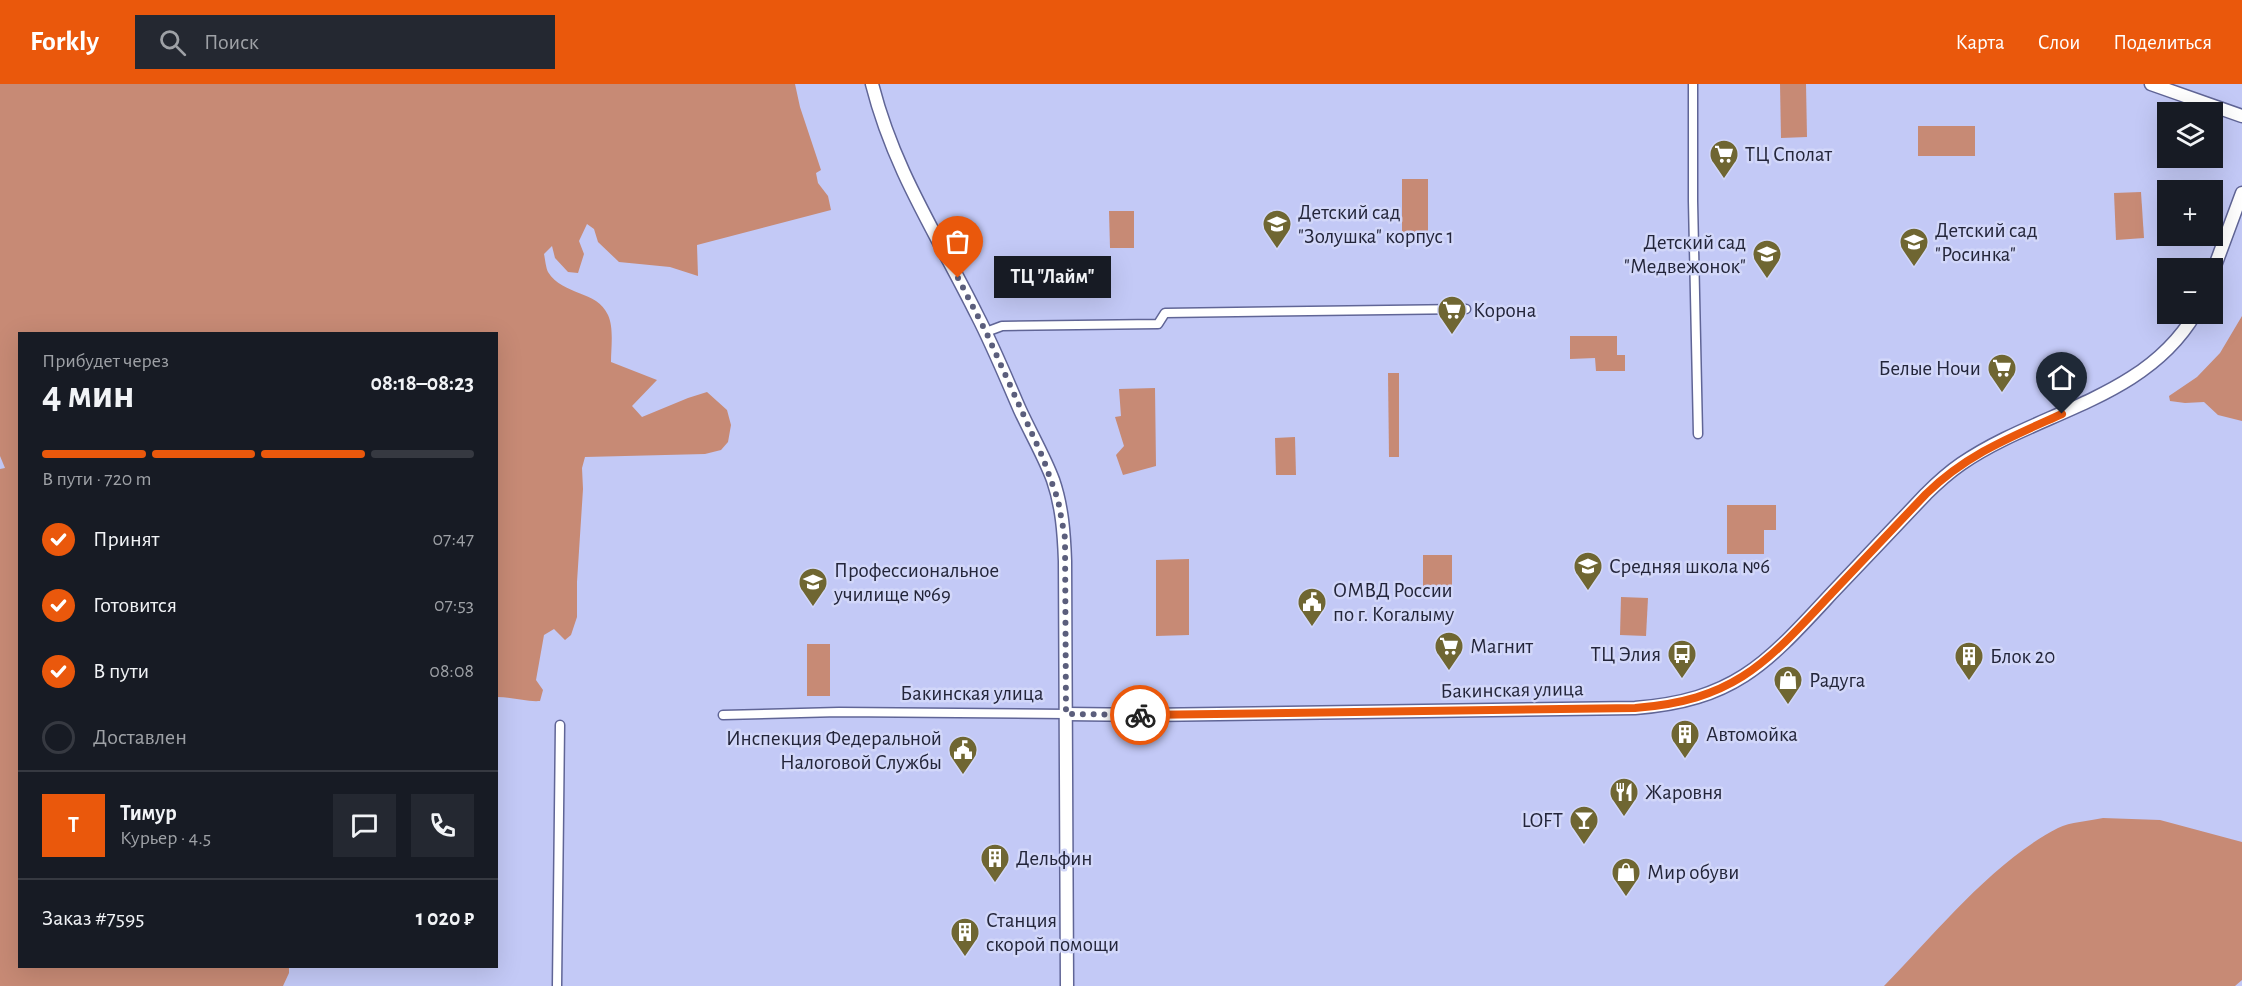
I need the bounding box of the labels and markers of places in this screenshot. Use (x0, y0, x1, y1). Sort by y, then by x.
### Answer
supermarket icon: ТЦ Сполат (1708, 138, 1740, 180)
place label: ТЦ Сполат (1745, 144, 1832, 165)
place label: Детский сад "Золушка" корпус 1 (1298, 202, 1454, 247)
school or university icon: Детский сад "Золушка" корпус 1 (1261, 208, 1293, 250)
pin (932, 216, 983, 278)
place label: Детский сад "Росинка" (1935, 220, 2038, 265)
school or university icon: Детский сад "Росинка" (1898, 226, 1930, 268)
place label: Детский сад "Медвежонок" (1624, 232, 1746, 277)
school or university icon: Детский сад "Медвежонок" (1751, 238, 1783, 280)
callout: ТЦ "Лайм" (994, 257, 1111, 299)
supermarket icon: Корона (1436, 294, 1468, 336)
place label: Корона (1473, 300, 1537, 321)
supermarket icon: Белые Ночи (1986, 352, 2018, 394)
pin (2036, 352, 2087, 414)
place label: Белые Ночи (1878, 358, 1981, 379)
school or university icon: Средняя школа №6 (1572, 550, 1604, 592)
place label: Средняя школа №6 (1609, 556, 1770, 577)
place label: Профессиональное училище №69 (833, 560, 999, 605)
school or university icon: Профессиональное училище №69 (797, 566, 829, 608)
place label: ОМВД России по г. Когалыму (1333, 580, 1454, 625)
public building icon: ОМВД России по г. Когалыму (1296, 586, 1328, 628)
supermarket icon: Магнит (1433, 630, 1465, 672)
place label: Магнит (1470, 636, 1534, 657)
bus stop icon: ТЦ Элия (1666, 638, 1698, 680)
building icon: Блок 20 (1953, 640, 1985, 682)
place label: ТЦ Элия (1591, 644, 1661, 665)
place label: Блок 20 (1990, 646, 2055, 667)
shop icon: Радуга (1772, 664, 1804, 706)
place label: Радуга (1809, 670, 1866, 691)
building icon: Автомойка (1669, 718, 1701, 760)
place label: Автомойка (1706, 724, 1798, 745)
place label: Инспекция Федеральной Налоговой Службы (726, 728, 942, 773)
public building icon: Инспекция Федеральной Налоговой Службы (947, 734, 979, 776)
restaurant icon: Жаровня (1608, 776, 1640, 818)
place label: Жаровня (1645, 782, 1723, 803)
bar icon: LOFT (1568, 804, 1600, 846)
place label: LOFT (1522, 810, 1563, 831)
building icon: Дельфин (979, 842, 1011, 884)
place label: Дельфин (1016, 848, 1092, 869)
shop icon: Мир обуви (1610, 856, 1642, 898)
place label: Мир обуви (1647, 862, 1739, 883)
place label: Станция скорой помощи (986, 910, 1119, 955)
building icon: Станция скорой помощи (949, 916, 981, 958)

